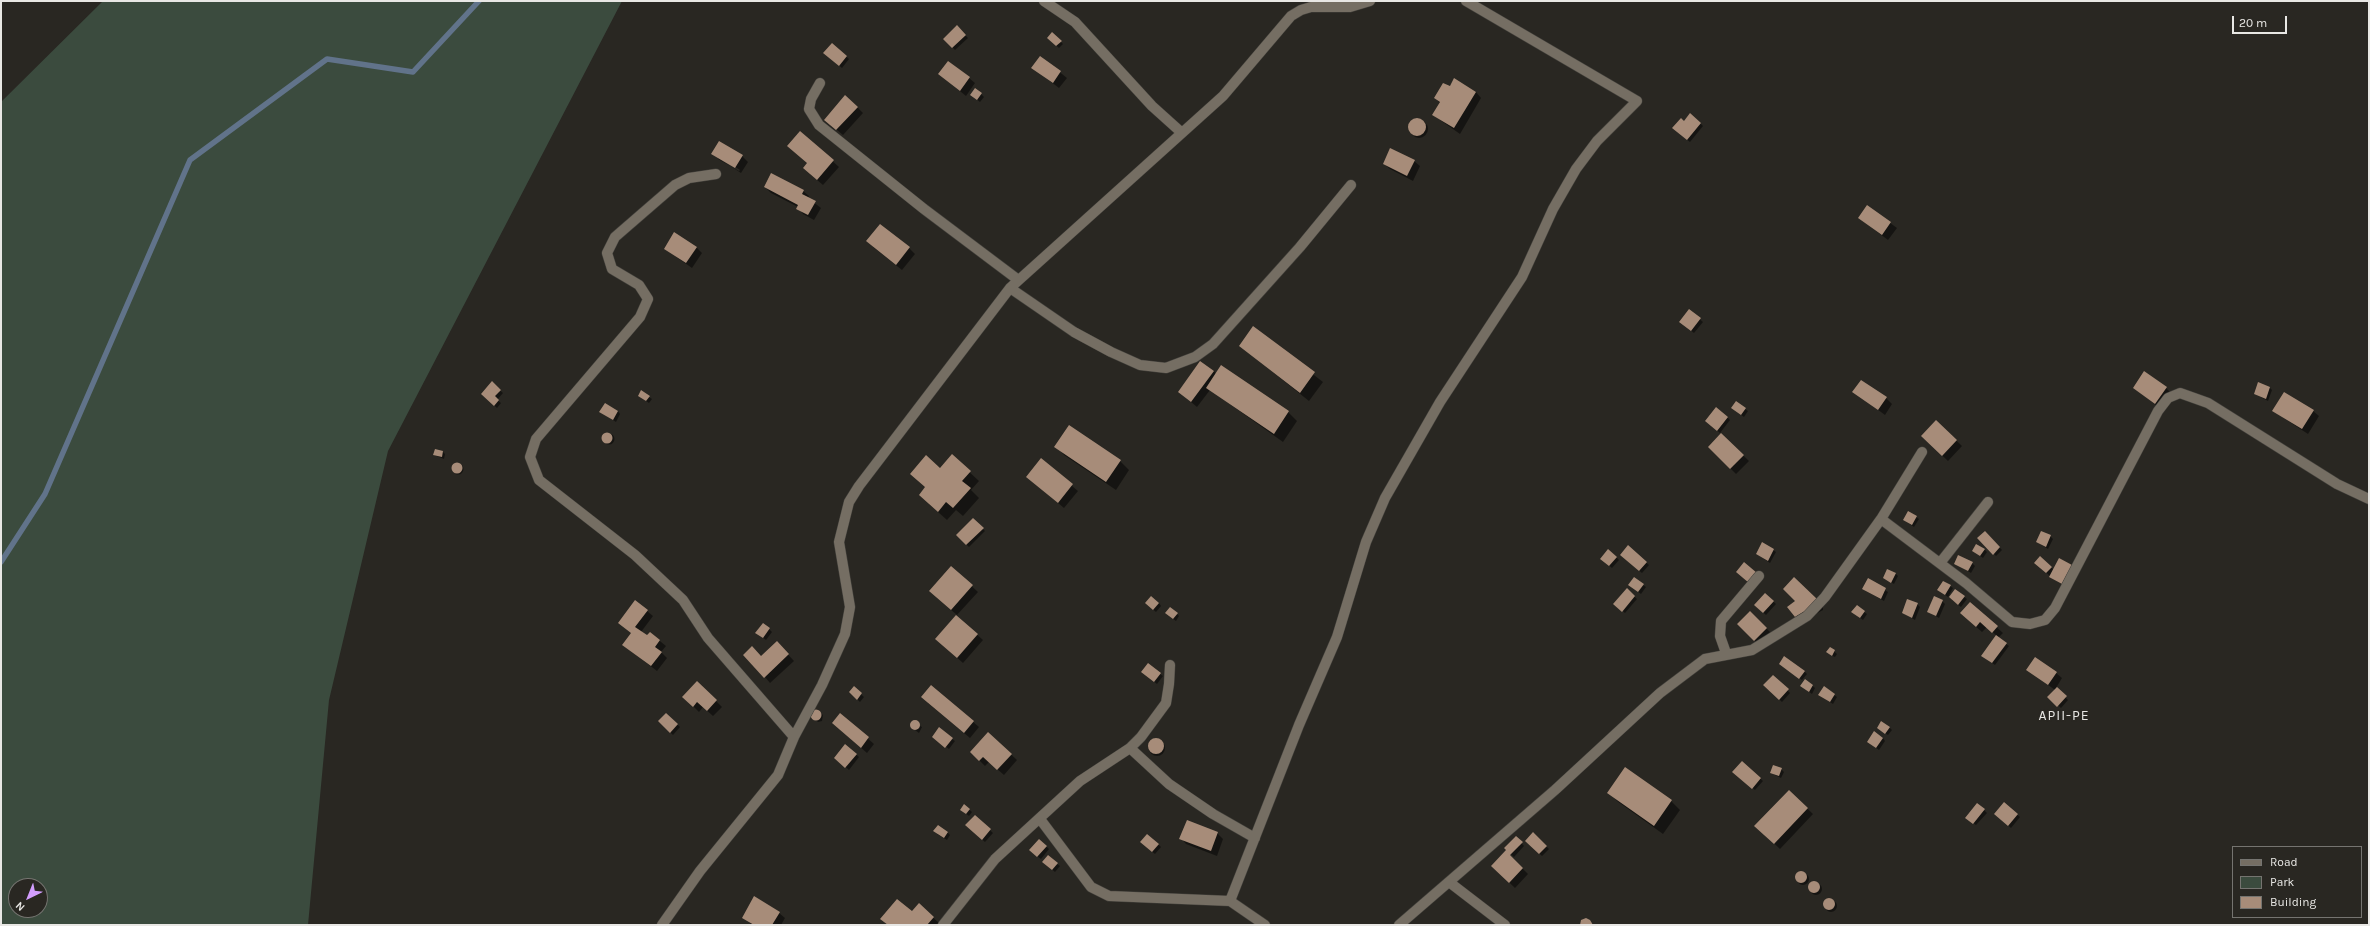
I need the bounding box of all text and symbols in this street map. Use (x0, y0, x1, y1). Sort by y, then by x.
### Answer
scale bar (2234, 8, 2289, 34)
text: 20 m (2239, 16, 2267, 30)
district label: APII-PE (2038, 708, 2090, 724)
legend (2232, 846, 2362, 918)
text: Road (2270, 855, 2298, 869)
text: Park (2270, 875, 2294, 889)
north arrow (8, 878, 48, 918)
text: Building (2270, 895, 2316, 909)
text: N (13, 899, 27, 914)

